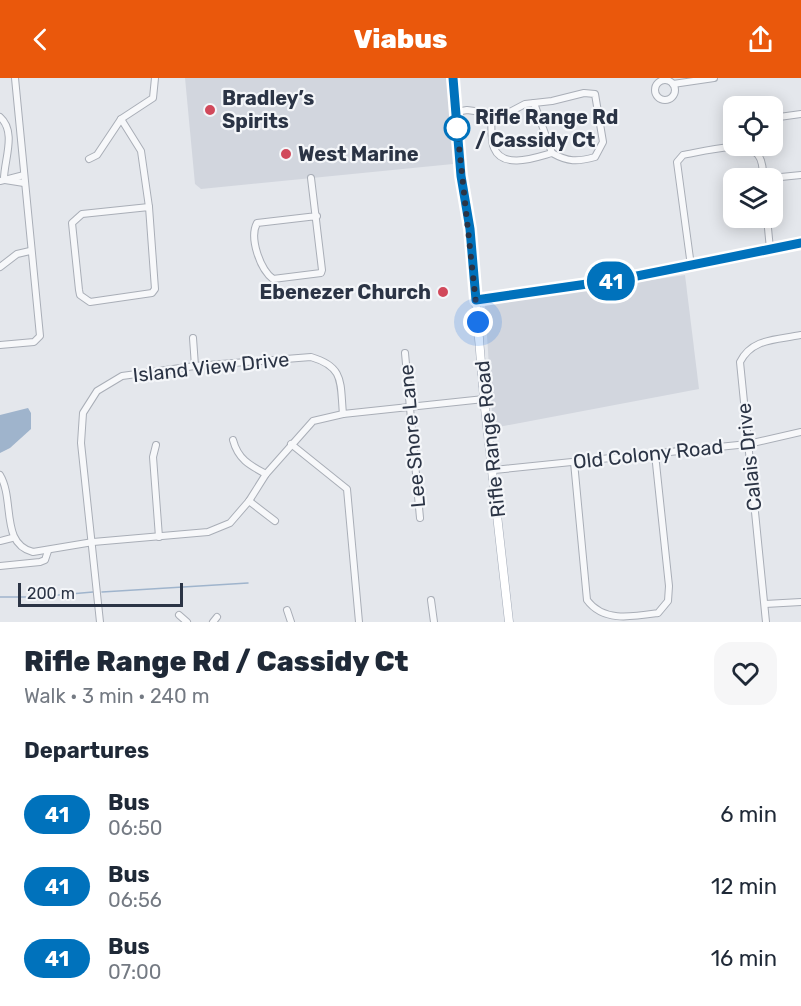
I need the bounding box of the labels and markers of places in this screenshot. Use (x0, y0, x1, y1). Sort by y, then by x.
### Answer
place label: Bradley’s Spirits (222, 86, 314, 133)
marker: Bradley’s Spirits (203, 103, 217, 117)
place label: Rifle Range Rd / Cassidy Ct (475, 105, 618, 152)
marker: Rifle Range Rd / Cassidy Ct (444, 115, 470, 141)
place label: West Marine (298, 142, 419, 166)
marker: West Marine (279, 147, 293, 161)
place label: Ebenezer Church (260, 280, 431, 304)
marker: Ebenezer Church (436, 285, 450, 299)

